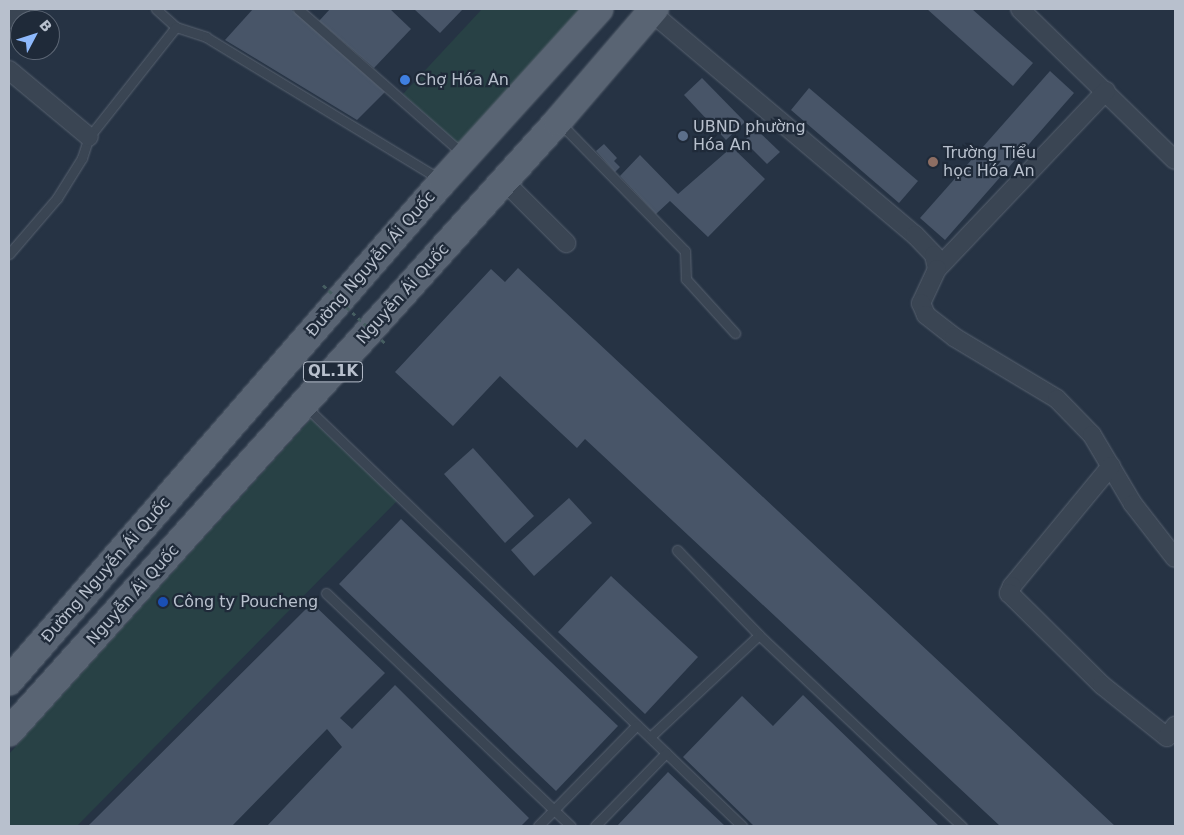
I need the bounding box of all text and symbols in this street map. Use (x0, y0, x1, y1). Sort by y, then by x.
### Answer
north arrow (10, 10, 60, 60)
text: B (36, 17, 55, 35)
place label: Chợ Hóa An (415, 70, 509, 90)
marker: Chợ Hóa An (399, 74, 411, 86)
place label: UBND phường Hóa An (693, 117, 806, 155)
marker: UBND phường Hóa An (677, 130, 689, 142)
place label: Trường Tiểu học Hóa An (943, 143, 1036, 181)
marker: Trường Tiểu học Hóa An (927, 156, 939, 168)
street label: Đường Nguyễn Ái Quốc (303, 187, 439, 341)
street label: Nguyễn Ái Quốc (353, 240, 453, 348)
road number: QL.1K (302, 360, 364, 384)
street label: Đường Nguyễn Ái Quốc (38, 493, 174, 647)
street label: Nguyễn Ái Quốc (83, 541, 183, 649)
place label: Công ty Poucheng (173, 592, 318, 612)
marker: Công ty Poucheng (157, 596, 169, 608)

